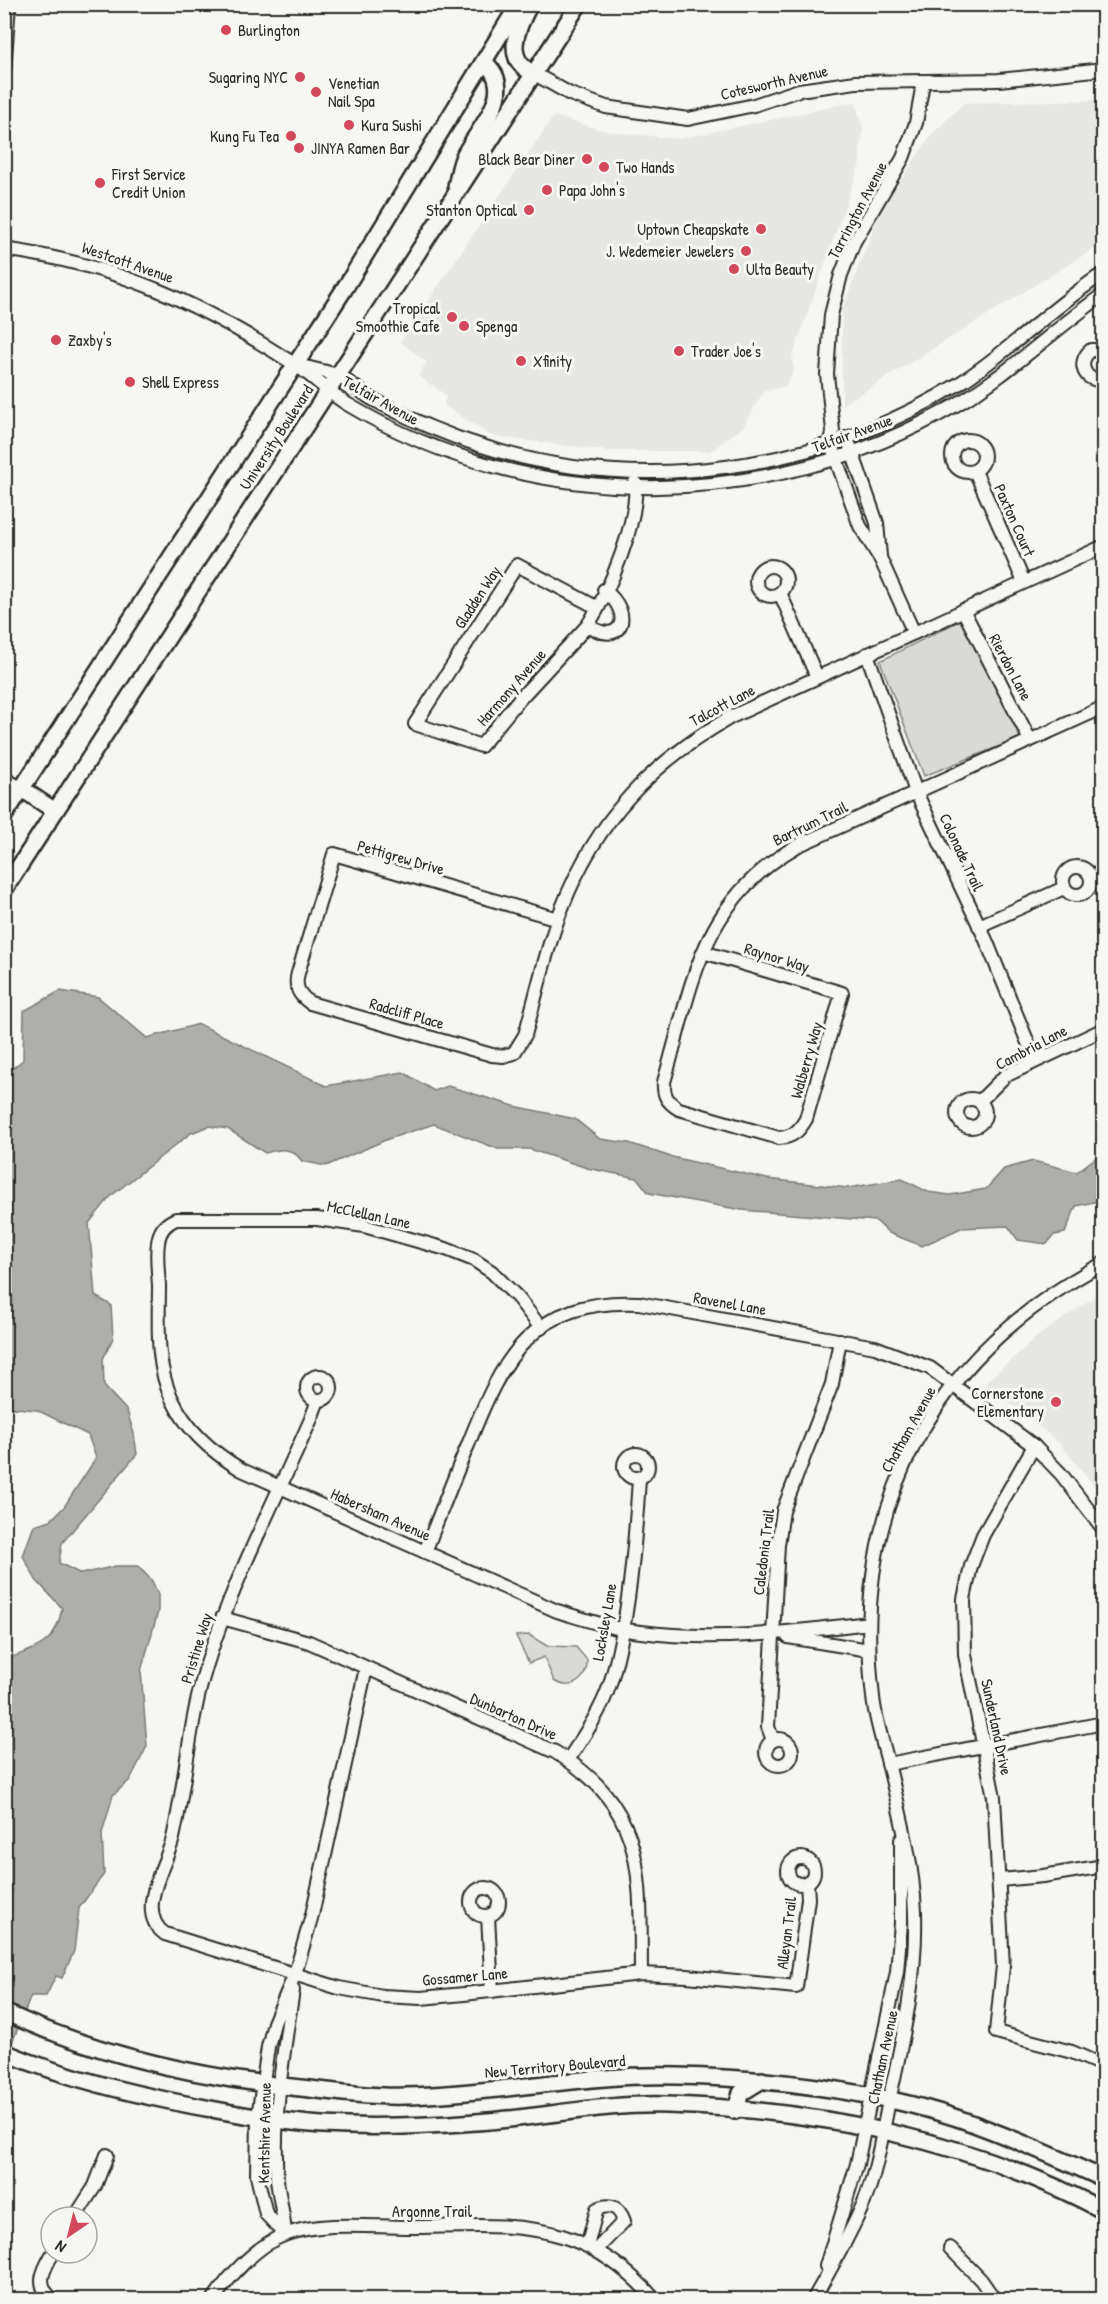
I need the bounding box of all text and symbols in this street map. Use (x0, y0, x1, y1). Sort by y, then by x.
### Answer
place label: Burlington (238, 19, 300, 41)
marker: Burlington (219, 23, 233, 37)
street label: Cotesworth Avenue (718, 59, 831, 105)
place label: Sugaring NYC (209, 66, 288, 88)
marker: Sugaring NYC (293, 70, 307, 84)
place label: Venetian Nail Spa (328, 72, 380, 112)
marker: Venetian Nail Spa (309, 85, 323, 99)
place label: Kura Sushi (361, 114, 422, 136)
marker: Kura Sushi (342, 118, 356, 132)
place label: Kung Fu Tea (210, 125, 279, 147)
marker: Kung Fu Tea (284, 129, 298, 143)
place label: JINYA Ramen Bar (311, 137, 410, 159)
marker: JINYA Ramen Bar (292, 141, 306, 155)
place label: Black Bear Diner (478, 148, 575, 170)
marker: Black Bear Diner (580, 152, 594, 166)
place label: Two Hands (616, 156, 674, 178)
street label: Tarrington Avenue (822, 157, 892, 263)
marker: Two Hands (597, 160, 611, 174)
place label: First Service Credit Union (111, 163, 186, 203)
marker: First Service Credit Union (93, 176, 107, 190)
place label: Papa John's (559, 179, 625, 201)
marker: Papa John's (540, 183, 554, 197)
place label: Stanton Optical (426, 199, 518, 221)
marker: Stanton Optical (522, 203, 536, 217)
place label: Uptown Cheapskate (637, 218, 750, 240)
marker: Uptown Cheapskate (754, 222, 768, 236)
street label: Westcott Avenue (79, 236, 177, 288)
place label: J. Wedemeier Jewelers (606, 240, 734, 262)
marker: J. Wedemeier Jewelers (739, 244, 753, 258)
place label: Ulta Beauty (746, 258, 814, 280)
marker: Ulta Beauty (727, 262, 741, 276)
place label: Tropical Smoothie Cafe (356, 297, 441, 337)
marker: Tropical Smoothie Cafe (445, 310, 459, 324)
place label: Spenga (476, 315, 517, 337)
marker: Spenga (457, 319, 471, 333)
place label: Zaxby's (68, 329, 112, 351)
marker: Zaxby's (49, 333, 63, 347)
place label: Trader Joe's (691, 340, 761, 362)
marker: Trader Joe's (672, 344, 686, 358)
place label: Xfinity (533, 350, 572, 372)
marker: Xfinity (514, 354, 528, 368)
street label: Telfair Avenue (339, 370, 424, 430)
place label: Shell Express (142, 371, 219, 393)
marker: Shell Express (123, 375, 137, 389)
street label: University Boulevard (234, 380, 318, 494)
street label: Telfair Avenue (809, 408, 896, 458)
street label: Paxton Court (989, 480, 1041, 560)
street label: Gladden Way (448, 561, 506, 633)
street label: Rierdon Lane (984, 630, 1038, 705)
street label: Harmony Avenue (471, 643, 551, 730)
street label: Talcott Lane (685, 678, 759, 731)
street label: Bartrum Trail (769, 795, 852, 851)
street label: Colonade Trail (934, 810, 990, 895)
street label: Pettigrew Drive (355, 834, 448, 880)
street label: Raynor Way (742, 937, 812, 977)
street label: Radcliff Place (367, 992, 447, 1034)
street label: Walberry Way (785, 1019, 828, 1101)
street label: Cambria Lane (991, 1019, 1071, 1075)
street label: McClellan Lane (325, 1194, 413, 1234)
street label: Ravenel Lane (692, 1286, 769, 1320)
street label: Chatham Avenue (875, 1381, 941, 1476)
place label: Cornerstone Elementary (971, 1382, 1045, 1422)
marker: Cornerstone Elementary (1049, 1395, 1063, 1409)
street label: Habersham Avenue (328, 1482, 435, 1546)
street label: Caledonia Trail (747, 1507, 779, 1596)
street label: Locksley Lane (586, 1581, 622, 1662)
street label: Pristine Way (175, 1610, 217, 1686)
street label: Sunderland Drive (976, 1677, 1018, 1778)
street label: Dunbarton Drive (467, 1687, 562, 1745)
street label: Alleyan Trail (771, 1895, 801, 1970)
street label: Gossamer Lane (421, 1961, 509, 1991)
street label: Chatham Avenue (861, 2007, 903, 2106)
street label: New Territory Boulevard (484, 2049, 626, 2083)
street label: Kentshire Avenue (252, 2082, 276, 2184)
street label: Argonne Trail (392, 2200, 473, 2222)
north arrow (39, 2205, 99, 2265)
text: N (50, 2236, 70, 2259)

